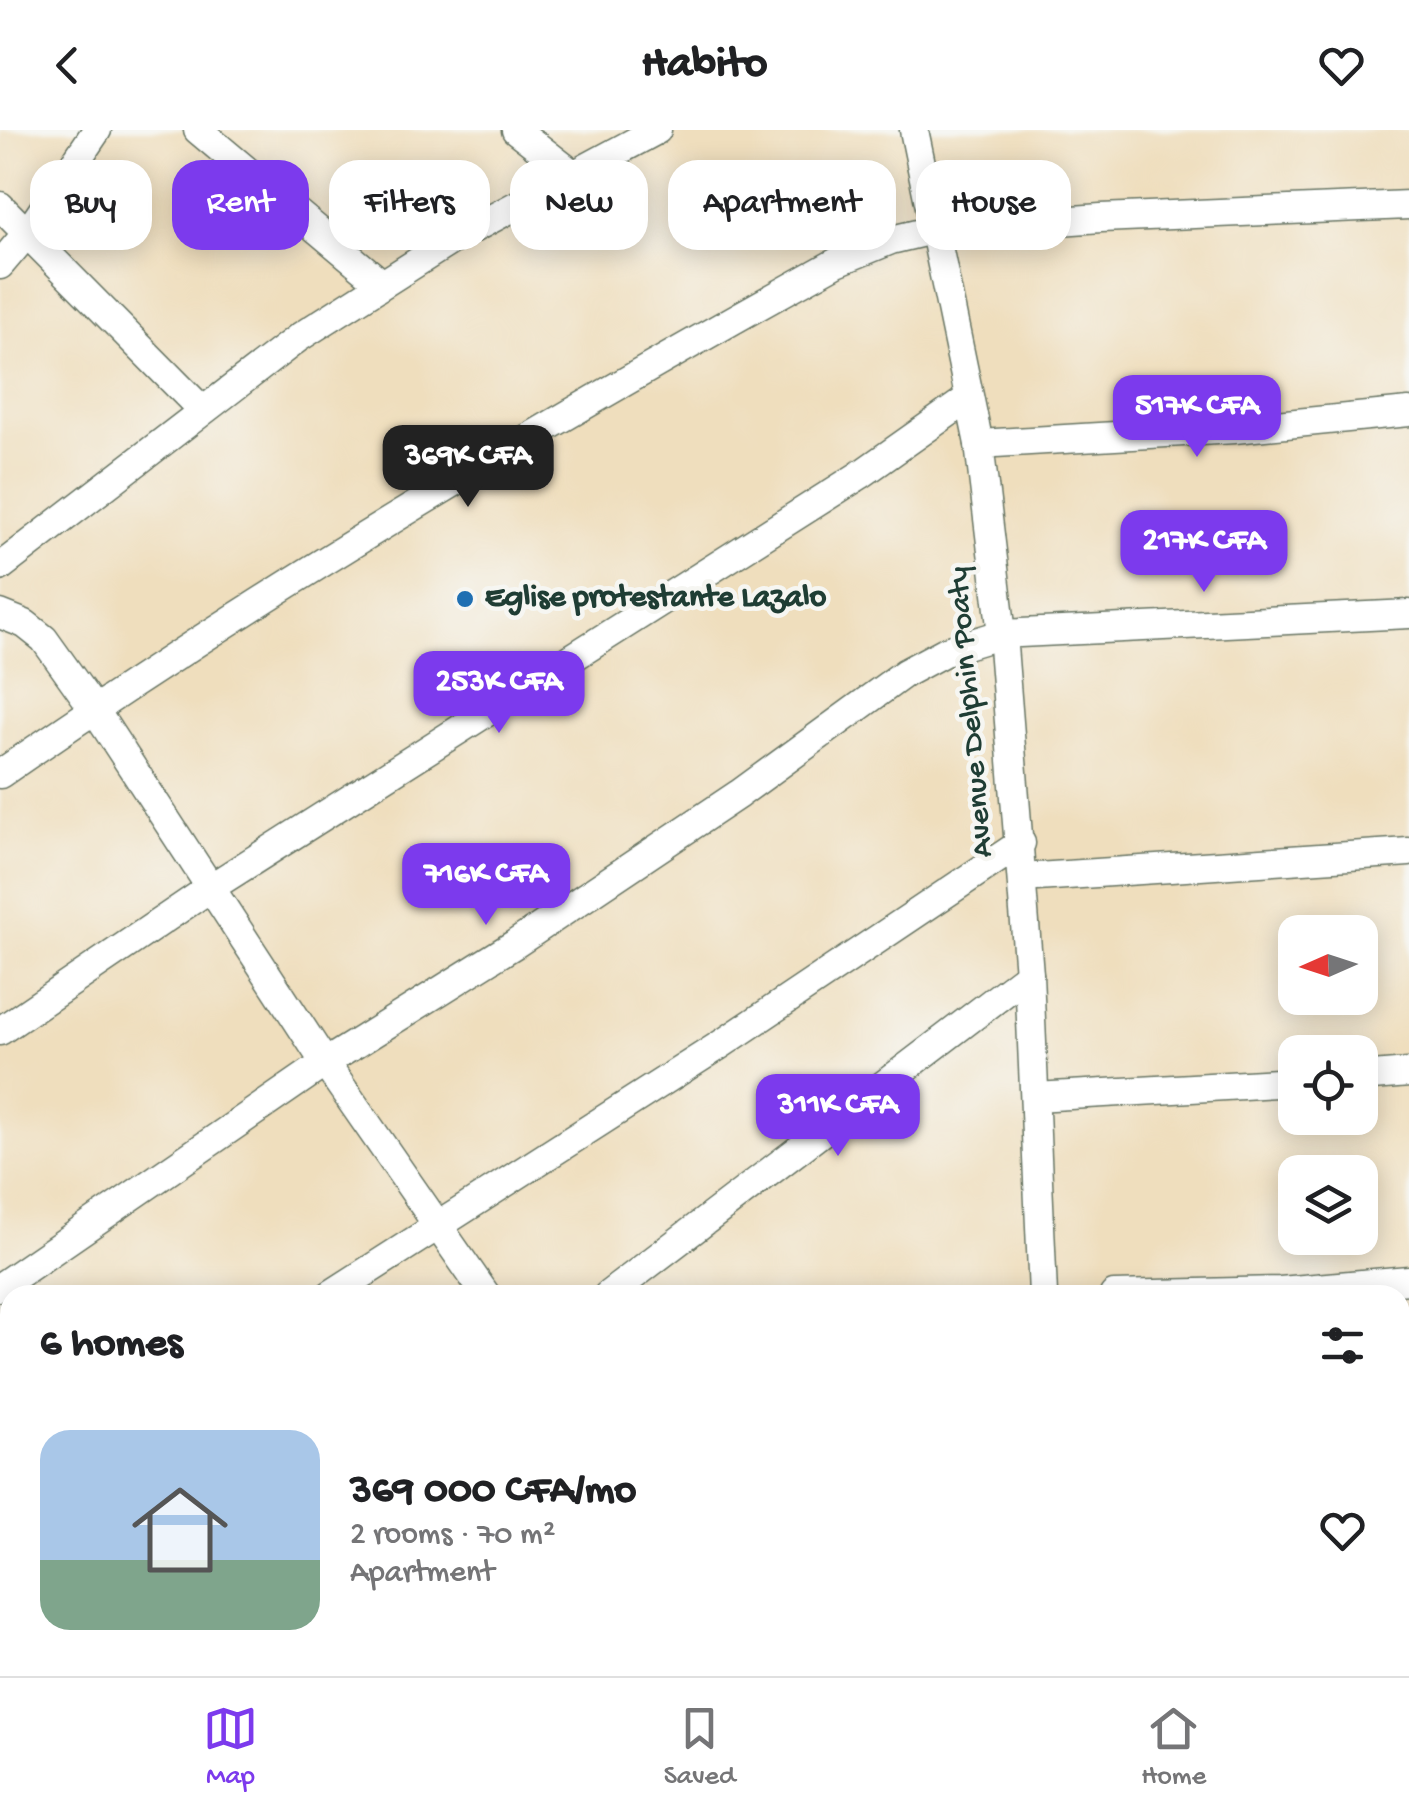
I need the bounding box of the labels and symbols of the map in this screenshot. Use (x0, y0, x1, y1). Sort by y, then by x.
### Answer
pin: 517K CFA (1094, 375, 1300, 460)
pin: 369K CFA (365, 425, 571, 510)
pin: 217K CFA (1101, 510, 1307, 595)
street label: Avenue Delphin Poaty (940, 565, 1004, 859)
place label: Eglise protestante Lazalo (485, 580, 827, 618)
marker: Eglise protestante Lazalo (454, 588, 476, 610)
pin: 253K CFA (396, 651, 602, 736)
pin: 716K CFA (383, 843, 589, 928)
north arrow (1278, 915, 1378, 1015)
pin: 311K CFA (735, 1074, 941, 1159)

